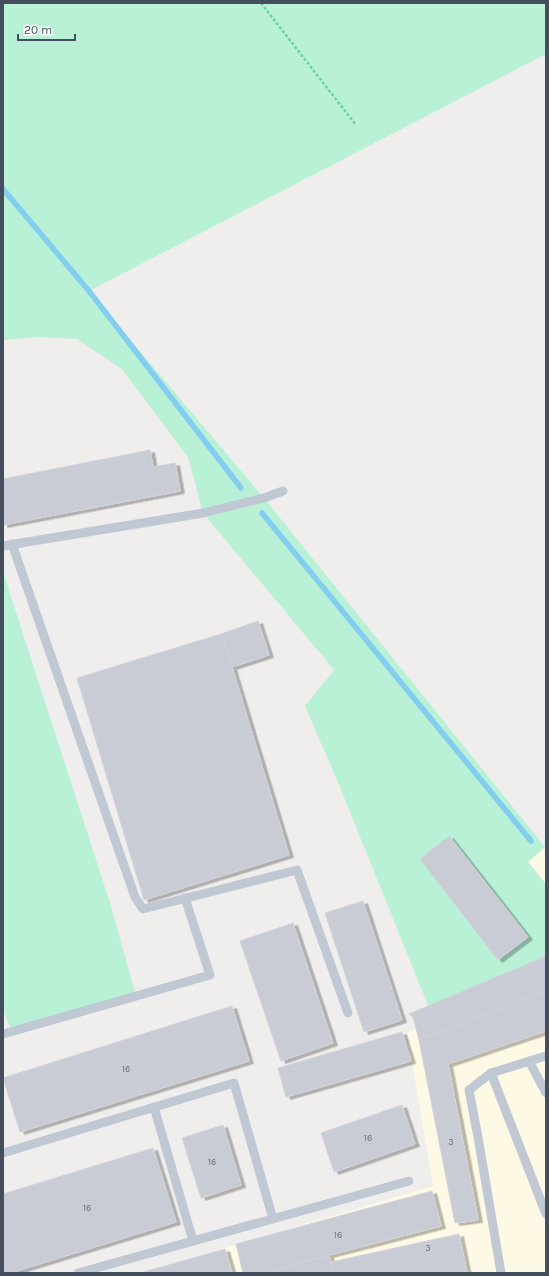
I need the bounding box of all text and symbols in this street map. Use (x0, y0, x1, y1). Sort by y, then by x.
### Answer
scale bar (18, 16, 75, 42)
text: 20 m (24, 23, 52, 37)
house number: 16 (122, 1064, 130, 1074)
house number: 16 (364, 1133, 372, 1143)
house number: 3 (448, 1137, 454, 1147)
house number: 16 (208, 1157, 216, 1167)
house number: 16 (83, 1203, 91, 1213)
house number: 16 (334, 1230, 342, 1240)
house number: 3 (425, 1243, 431, 1253)

